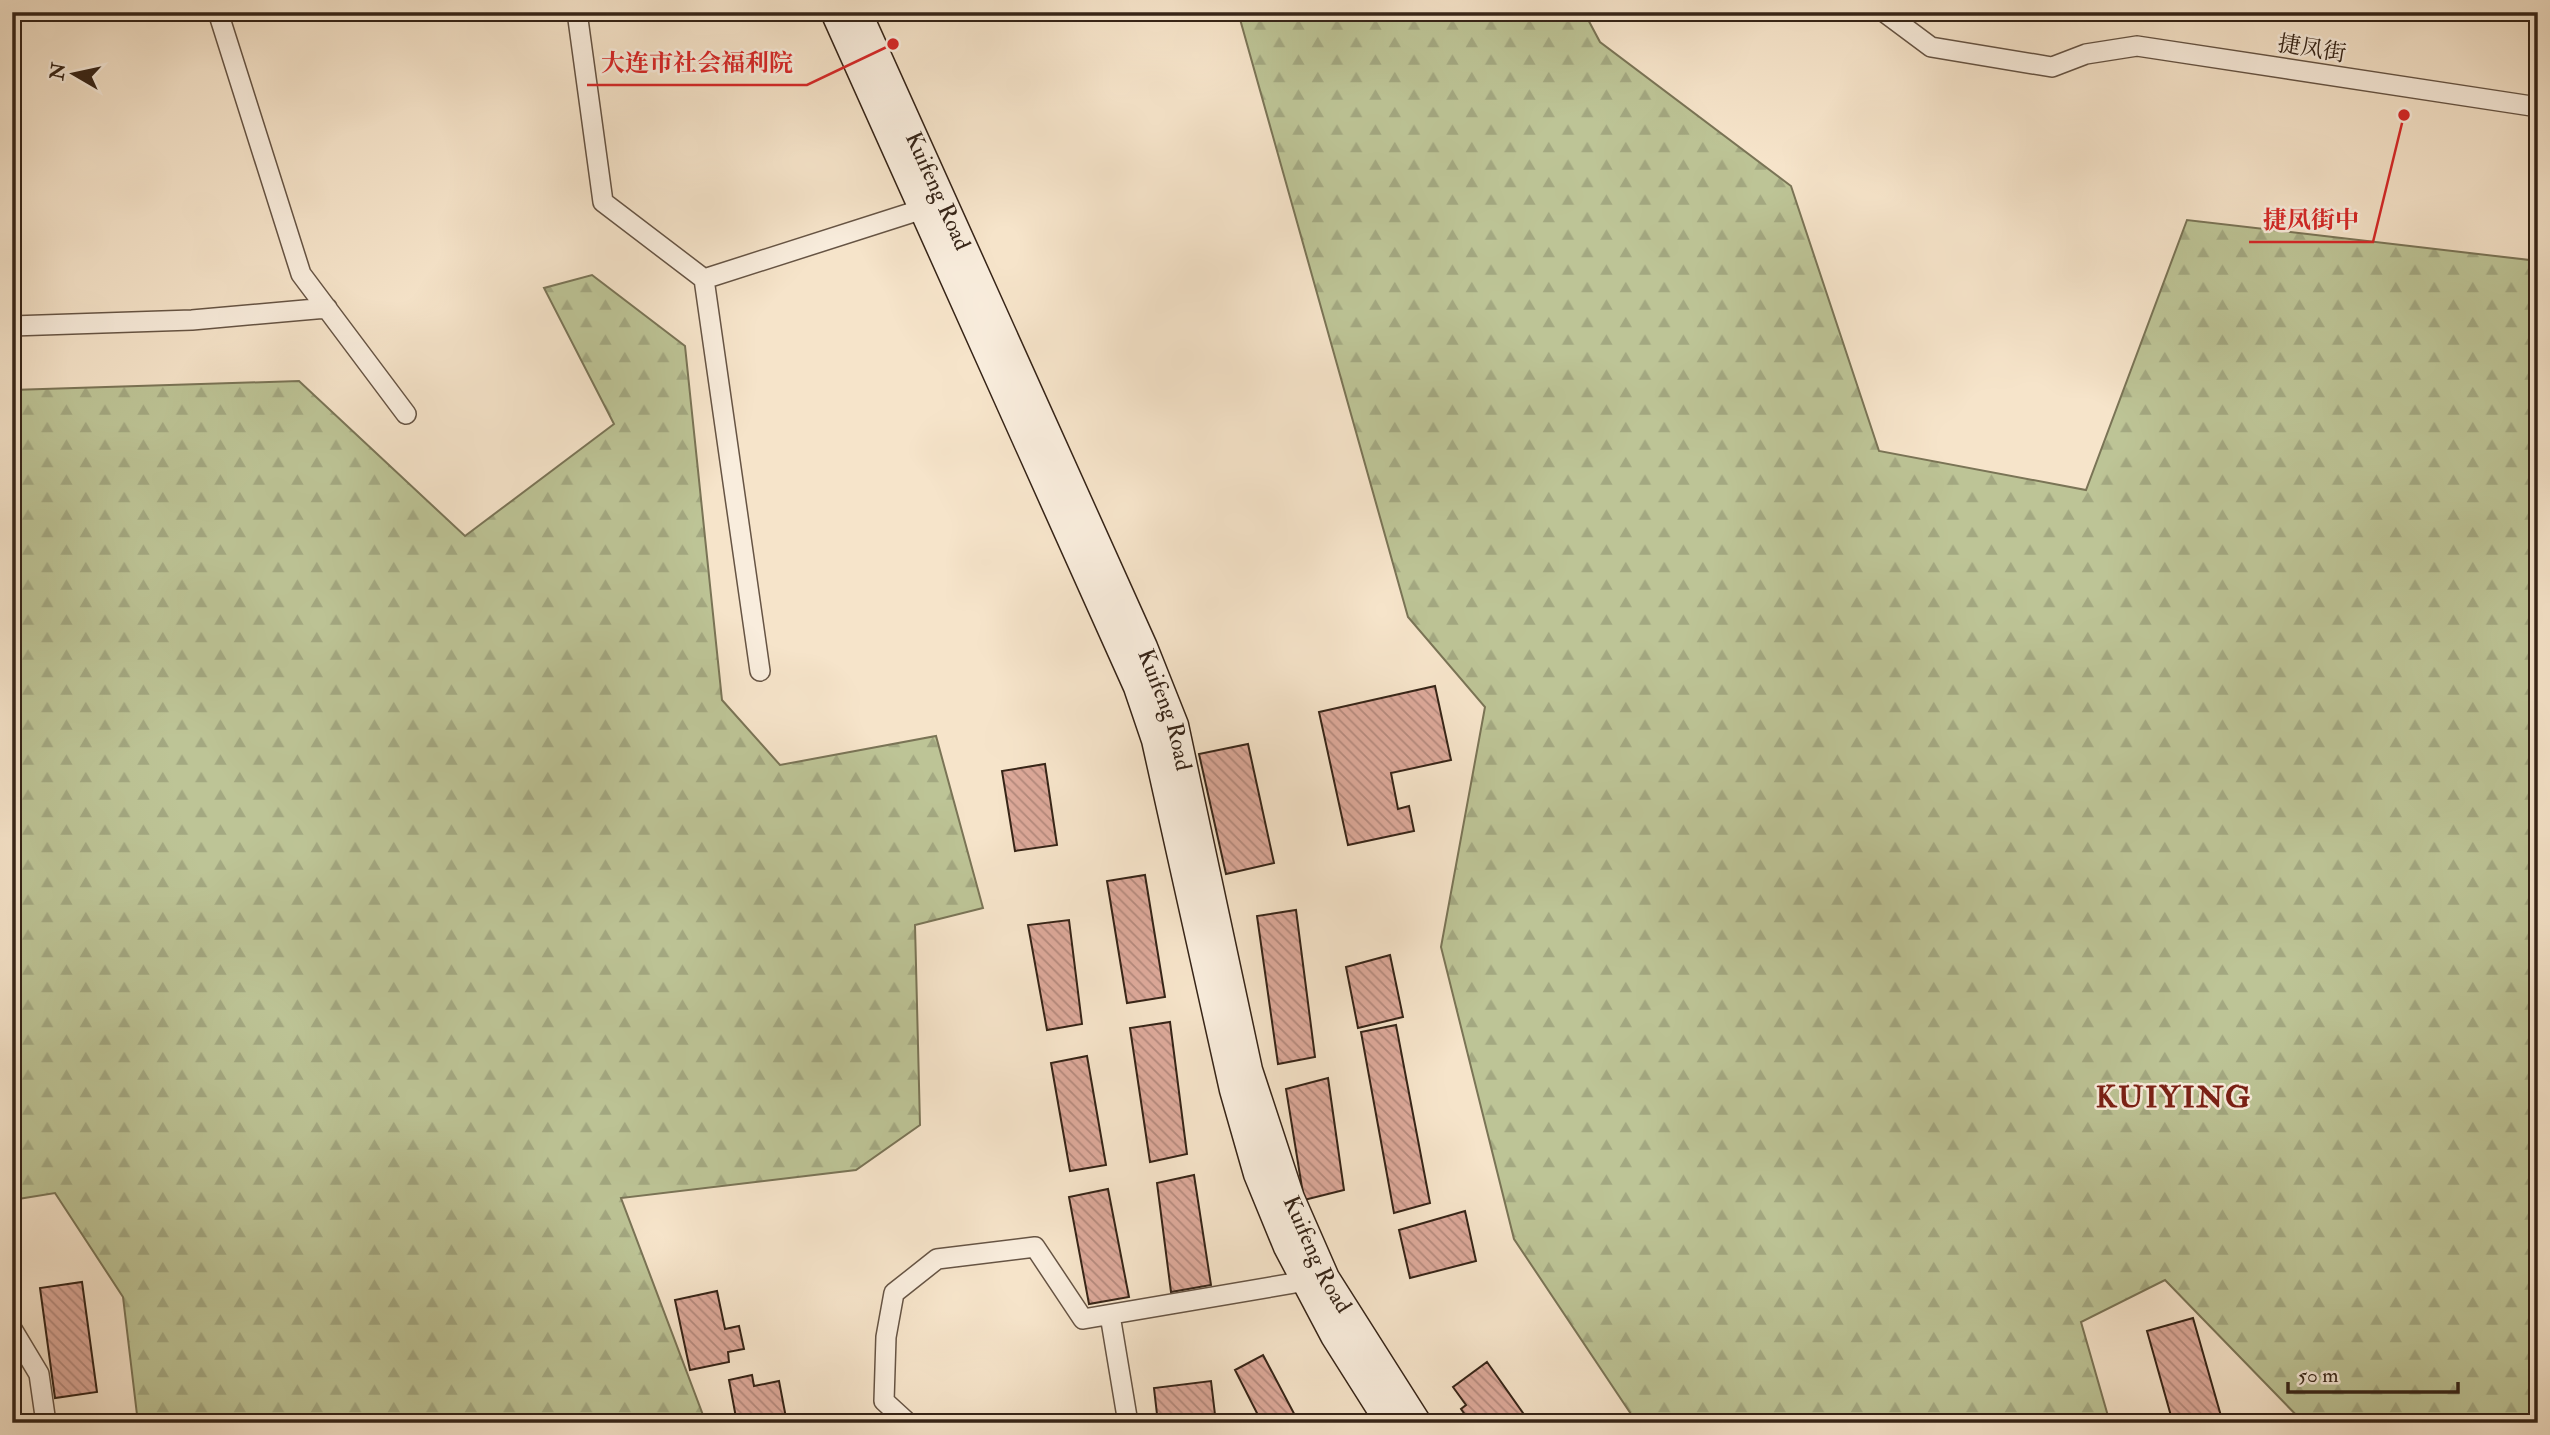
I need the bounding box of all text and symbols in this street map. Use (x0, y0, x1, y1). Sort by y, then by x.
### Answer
street label: 捷凤街 (2276, 29, 2348, 68)
north arrow (38, 38, 108, 108)
callout: 大连市社会福利院 (587, 40, 807, 85)
text: 大连市社会福利院 (601, 48, 793, 79)
text: N (45, 60, 72, 83)
street label: Kuifeng Road (899, 127, 977, 255)
callout: 捷凤街中 (2249, 197, 2373, 242)
text: 捷凤街中 (2263, 205, 2359, 236)
street label: Kuifeng Road (1131, 645, 1198, 773)
district label: KUIYING (2096, 1079, 2252, 1116)
street label: Kuifeng Road (1277, 1191, 1358, 1318)
scale bar (2288, 1351, 2457, 1395)
text: 50 m (2298, 1362, 2339, 1389)

